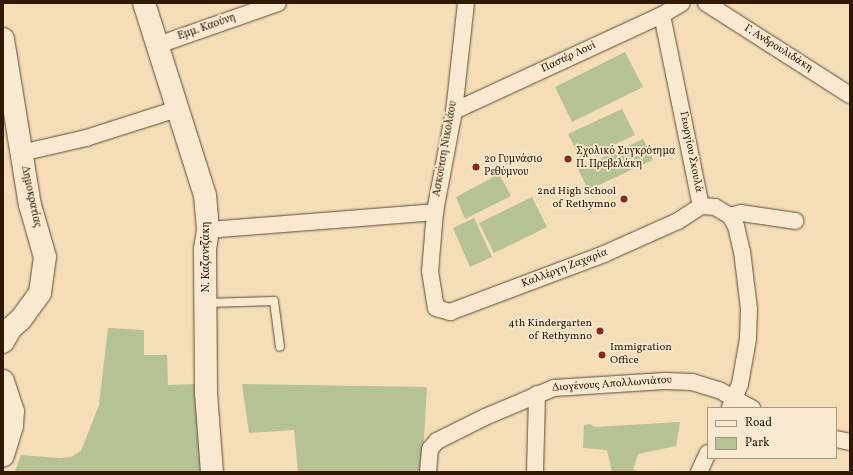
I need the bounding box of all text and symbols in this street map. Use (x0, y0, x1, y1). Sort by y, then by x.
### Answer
street label: Εμμ. Καούνη (176, 12, 238, 44)
street label: Γ. Ανδρουλιδάκη (741, 23, 815, 75)
street label: Παστέρ Λουί (540, 40, 598, 76)
street label: Ασκούτση Νικολάου (431, 100, 461, 198)
street label: Γεωργίου Σκουλά (676, 110, 704, 194)
place label: Σχολικό Συγκρότημα Π. Πρεβελάκη (576, 146, 676, 172)
place label: 2ο Γυμνάσιο Ρεθύμνου (484, 154, 542, 180)
marker: Σχολικό Συγκρότημα Π. Πρεβελάκη (563, 154, 573, 164)
marker: 2ο Γυμνάσιο Ρεθύμνου (471, 162, 481, 172)
street label: Δημοκρατίας (17, 165, 43, 229)
place label: 2nd High School of Rethymno (537, 186, 616, 212)
marker: 2nd High School of Rethymno (619, 194, 629, 204)
street label: Ν. Καζαντζάκη (200, 221, 214, 293)
street label: Καλλέργη Ζαχαρία (520, 247, 610, 291)
place label: 4th Kindergarten of Rethymno (508, 318, 592, 344)
marker: 4th Kindergarten of Rethymno (595, 326, 605, 336)
place label: Immigration Office (610, 342, 672, 368)
marker: Immigration Office (597, 350, 607, 360)
street label: Διογένους Απολλωνιάτου (552, 374, 672, 396)
legend (707, 407, 837, 459)
text: Road (745, 415, 772, 431)
text: Park (745, 435, 770, 451)

